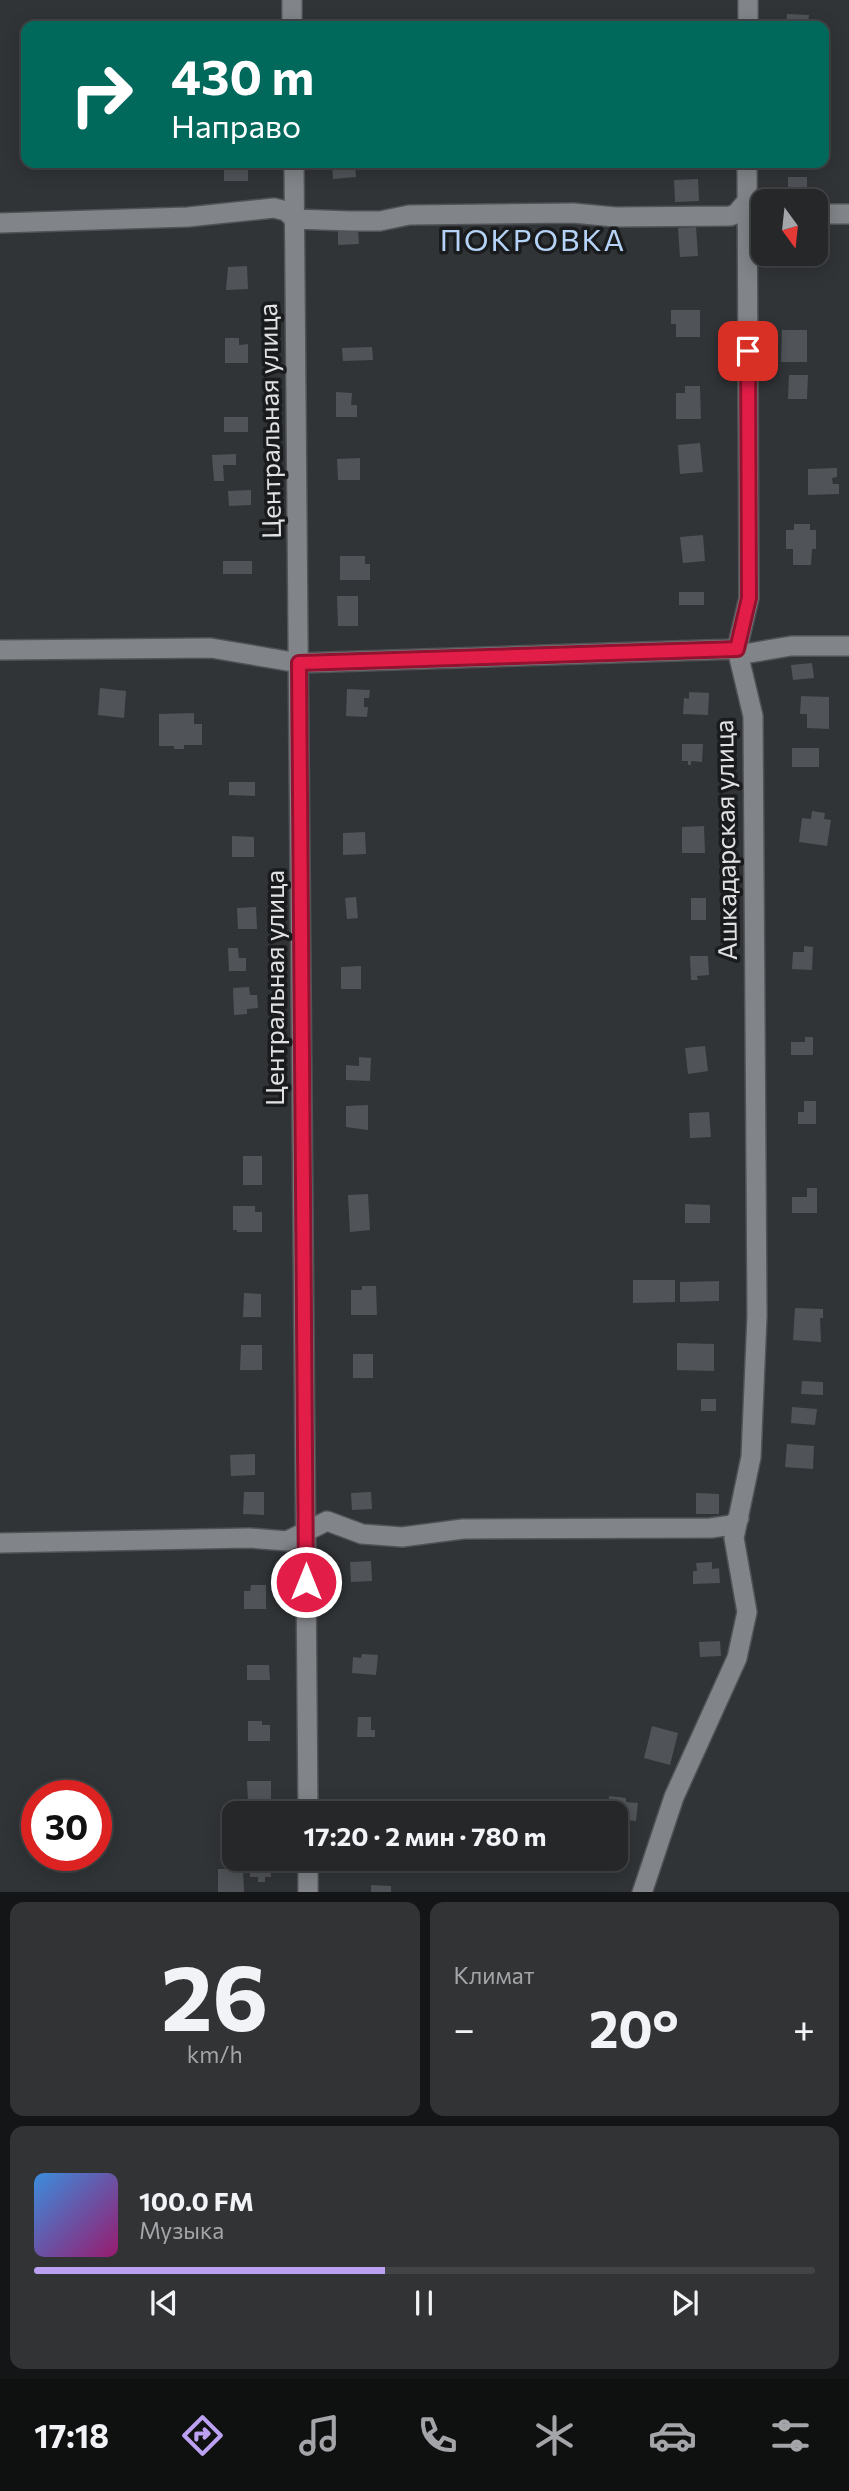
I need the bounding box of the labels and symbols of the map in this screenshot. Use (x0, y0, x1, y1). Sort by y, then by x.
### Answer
north arrow (751, 189, 828, 266)
district label: ПОКРОВКА (440, 220, 626, 257)
street label: Центральная улица (251, 303, 286, 539)
pin (718, 321, 778, 381)
street label: Ашкадарская улица (707, 719, 742, 961)
street label: Центральная улица (258, 870, 289, 1106)
position arrow (269, 1545, 343, 1619)
speed limit sign: 30 (21, 1780, 112, 1871)

